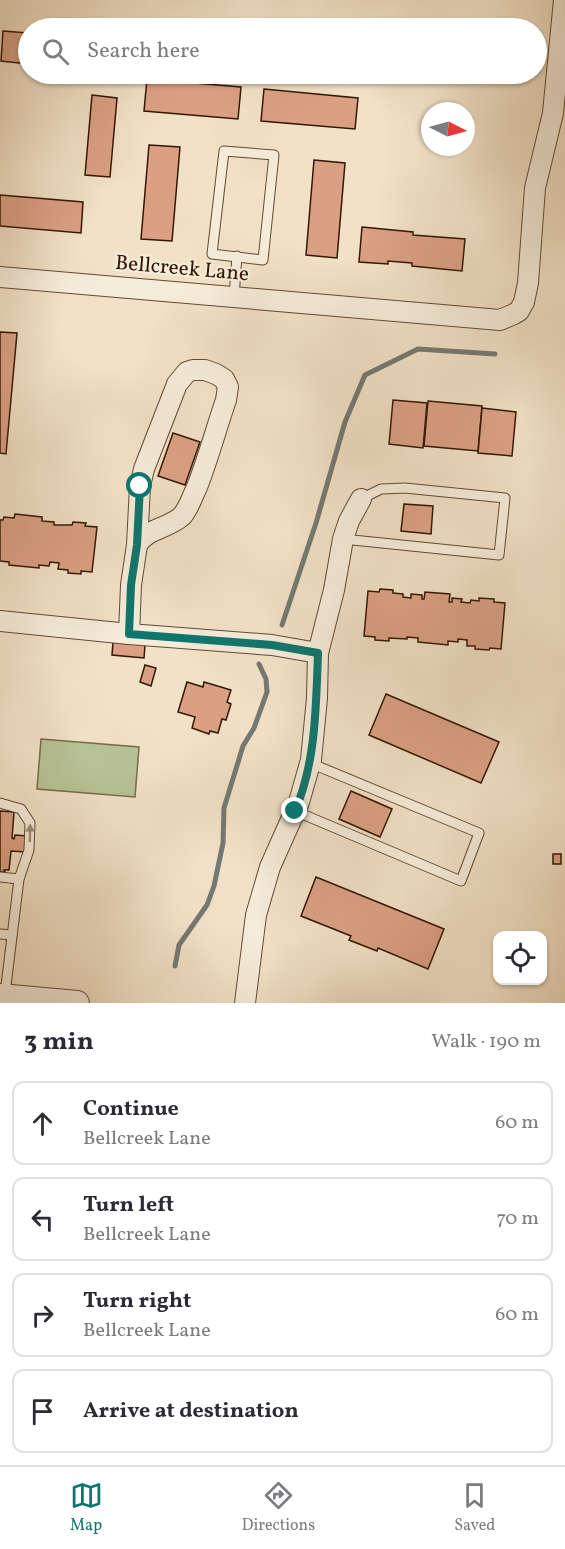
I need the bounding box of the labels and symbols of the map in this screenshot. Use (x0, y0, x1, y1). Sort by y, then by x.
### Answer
north arrow (421, 102, 475, 156)
street label: Bellcreek Lane (114, 249, 250, 289)
route start (126, 472, 152, 498)
route end (281, 797, 307, 823)
one-way arrow (25, 823, 35, 842)

